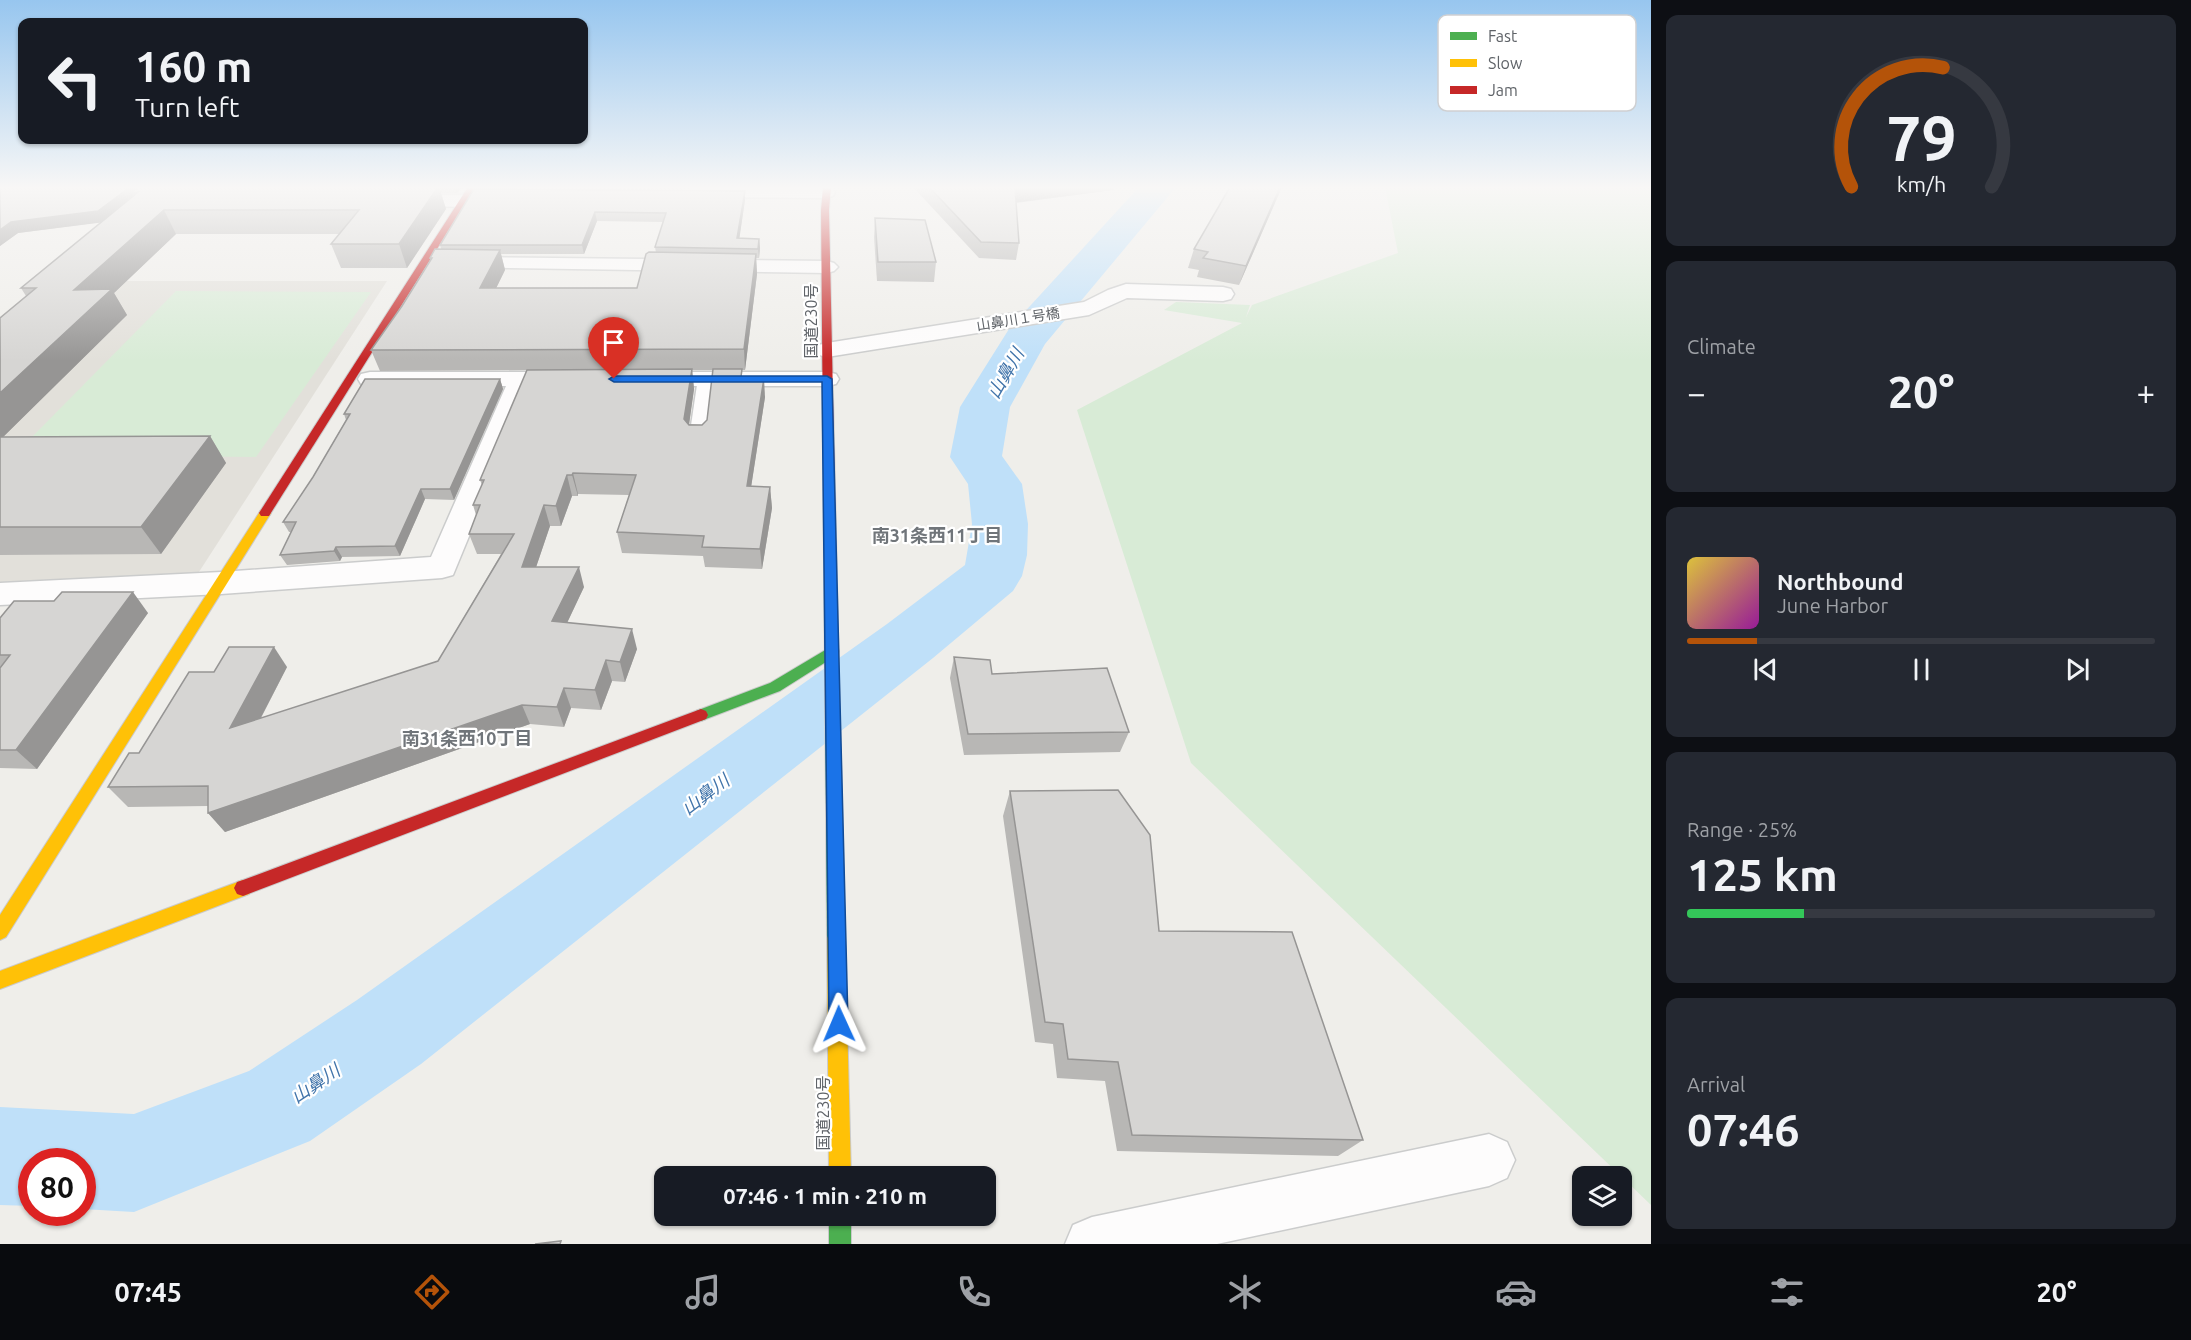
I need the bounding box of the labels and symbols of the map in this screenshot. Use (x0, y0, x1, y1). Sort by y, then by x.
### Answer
legend (1438, 15, 1636, 111)
text: Fast (1488, 27, 1518, 45)
text: Slow (1488, 54, 1523, 72)
text: Jam (1488, 81, 1518, 99)
street label: 国道230号 (802, 283, 820, 359)
street label: 山鼻川１号橋 (975, 305, 1061, 333)
pin (588, 317, 639, 379)
water label: 山鼻川 (983, 343, 1028, 401)
district label: 南31条西11丁目 (872, 525, 1002, 545)
district label: 南31条西10丁目 (402, 728, 532, 748)
water label: 山鼻川 (677, 769, 734, 818)
position arrow (807, 992, 871, 1056)
water label: 山鼻川 (287, 1058, 345, 1106)
street label: 国道230号 (814, 1075, 832, 1151)
speed limit sign: 80 (18, 1148, 96, 1226)

